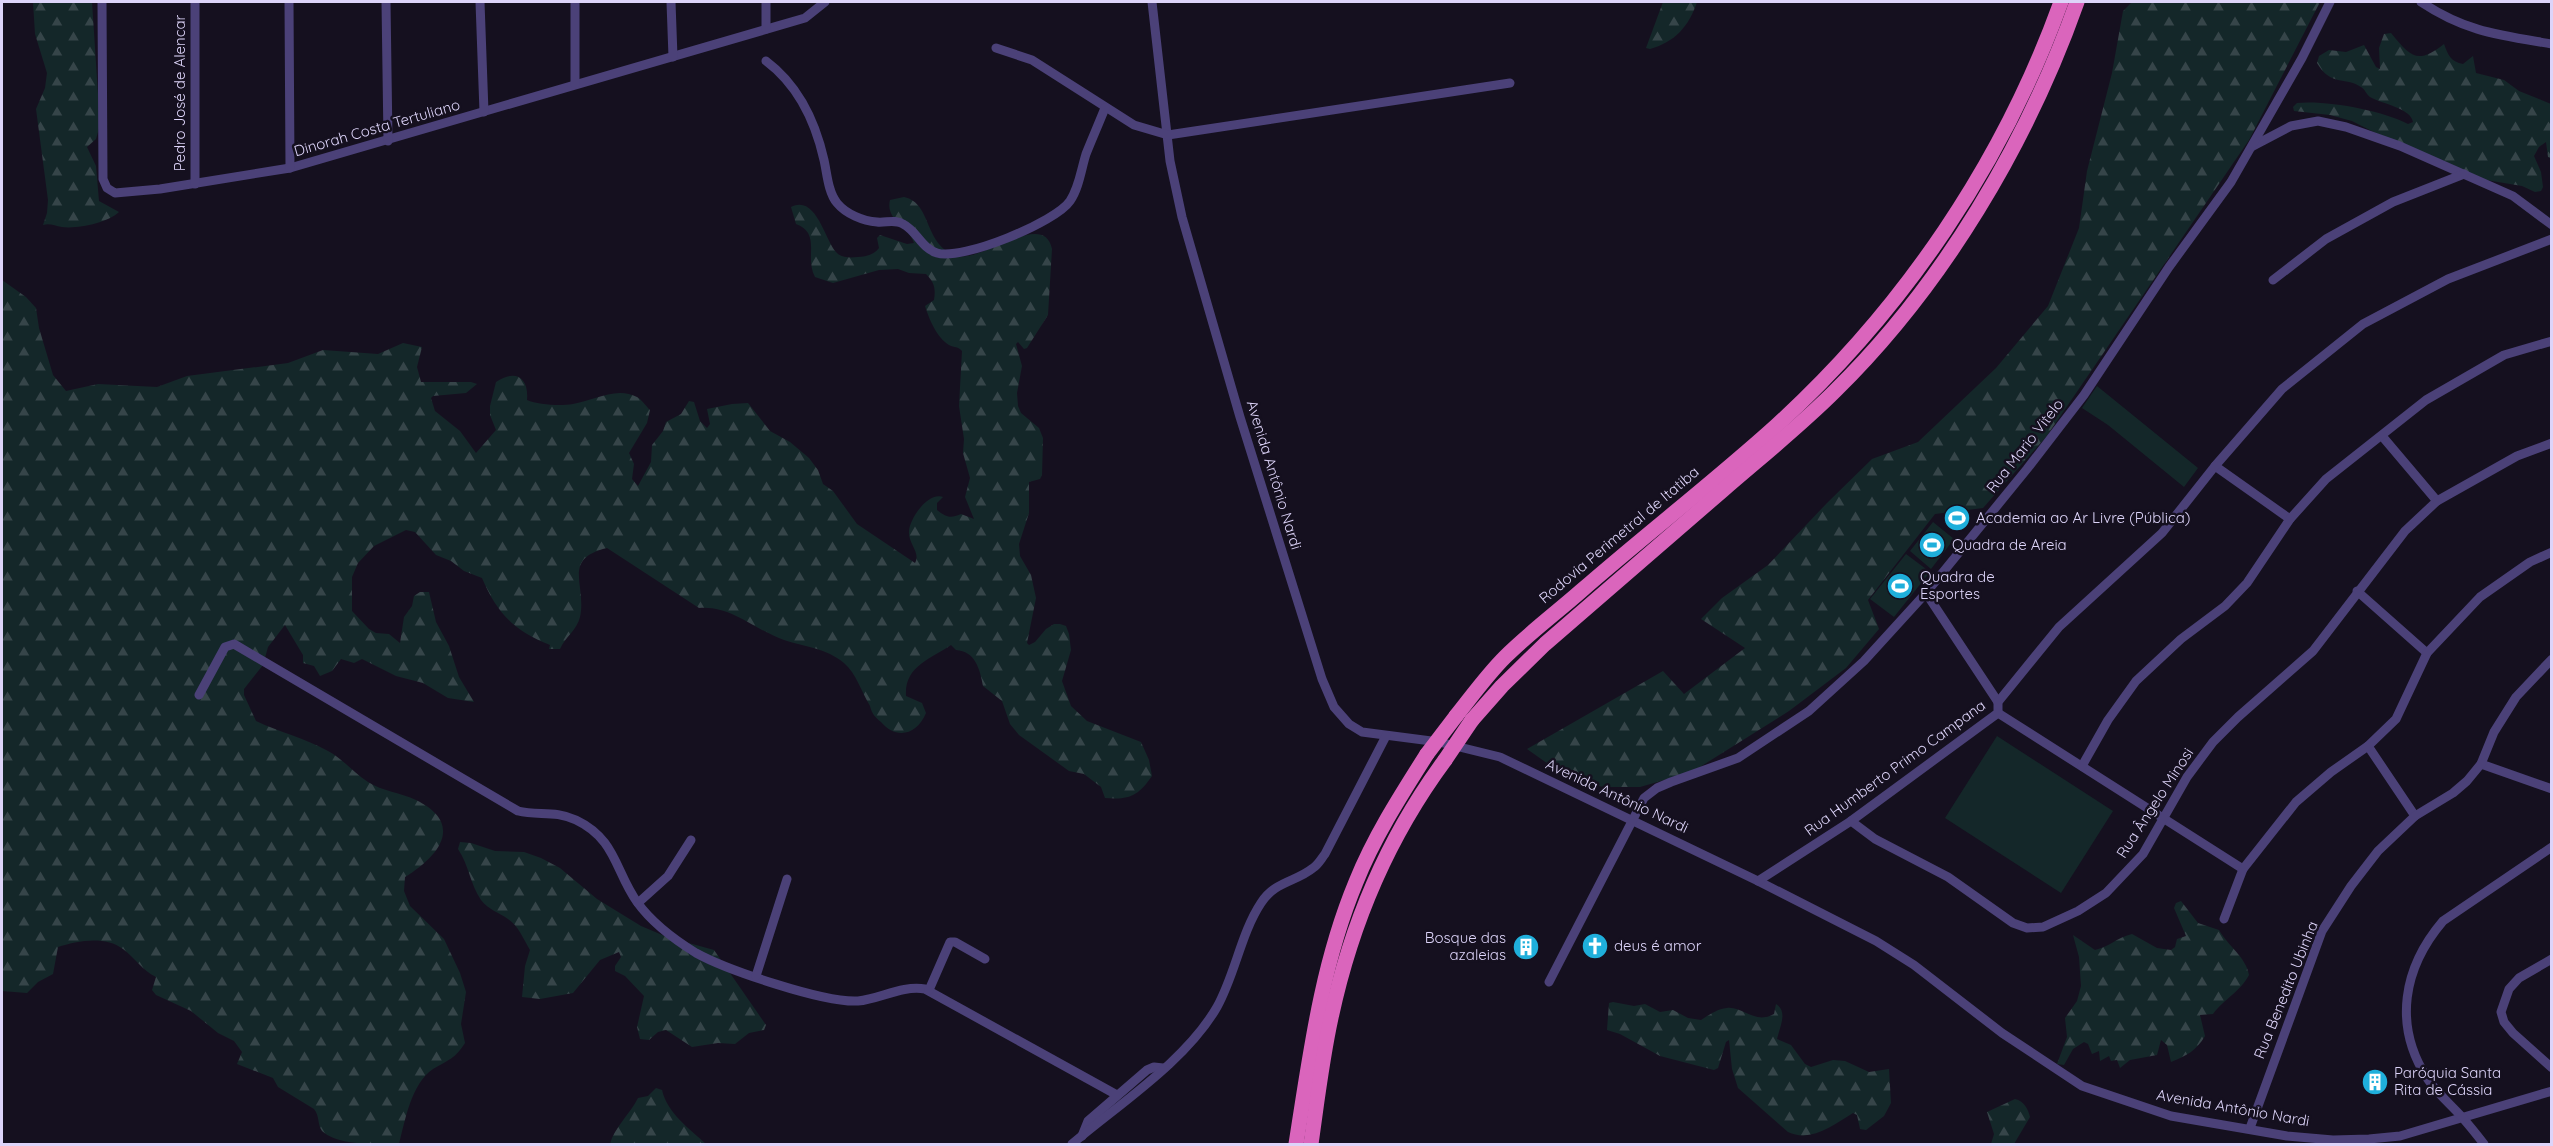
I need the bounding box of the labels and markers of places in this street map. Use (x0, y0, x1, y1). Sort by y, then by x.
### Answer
sports icon: Academia ao Ar Livre (Pública) (1942, 503, 1972, 533)
place label: Academia ao Ar Livre (Pública) (1976, 508, 2190, 527)
sports icon: Quadra de Areia (1917, 530, 1947, 560)
place label: Quadra de Areia (1952, 535, 2067, 554)
place label: Quadra de Esportes (1920, 567, 1995, 603)
sports icon: Quadra de Esportes (1885, 571, 1915, 601)
place label: Bosque das azaleias (1425, 928, 1506, 964)
church icon: deus é amor (1580, 931, 1610, 961)
building icon: Bosque das azaleias (1511, 932, 1541, 962)
place label: deus é amor (1614, 936, 1702, 955)
place label: Paróquia Santa Rita de Cássia (2394, 1063, 2501, 1099)
building icon: Paróquia Santa Rita de Cássia (2360, 1067, 2390, 1097)

